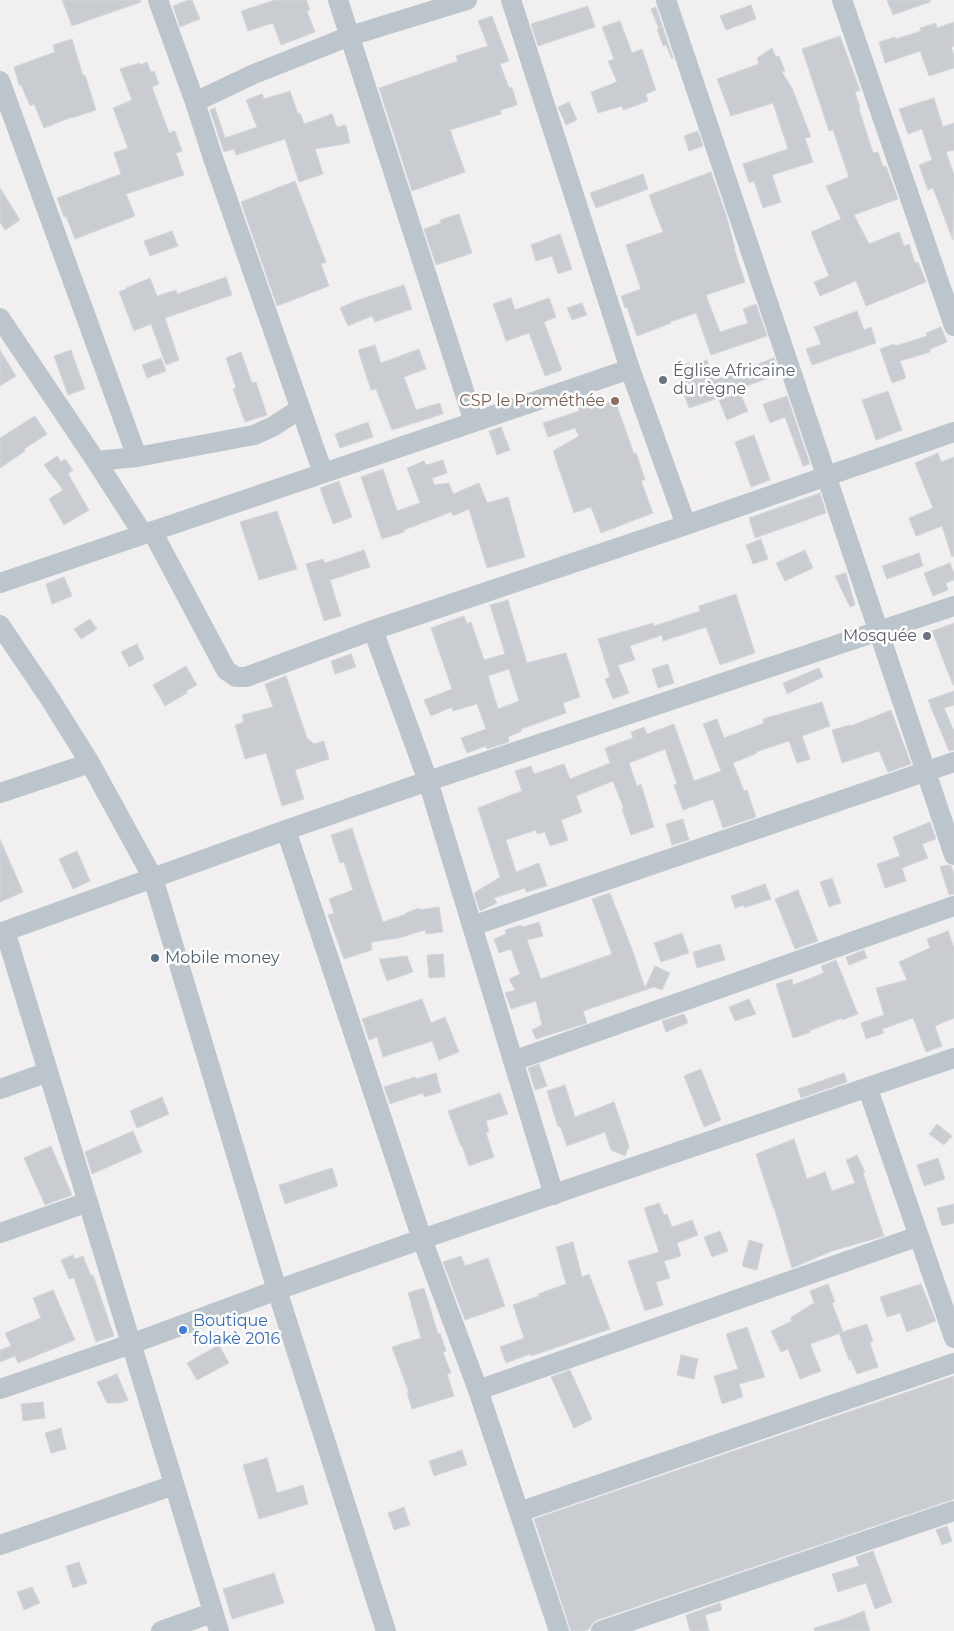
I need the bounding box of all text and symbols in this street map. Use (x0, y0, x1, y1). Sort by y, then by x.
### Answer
place label: Église Africaine du règne (673, 361, 796, 399)
marker: Église Africaine du règne (657, 374, 669, 386)
place label: CSP le Prométhée (459, 391, 605, 411)
marker: CSP le Prométhée (609, 395, 621, 407)
place label: Mosquée (843, 626, 917, 646)
marker: Mosquée (921, 630, 933, 642)
place label: Mobile money (165, 948, 280, 968)
marker: Mobile money (149, 952, 161, 964)
place label: Boutique folakè 2016 (193, 1311, 280, 1349)
marker: Boutique folakè 2016 (177, 1324, 189, 1336)

